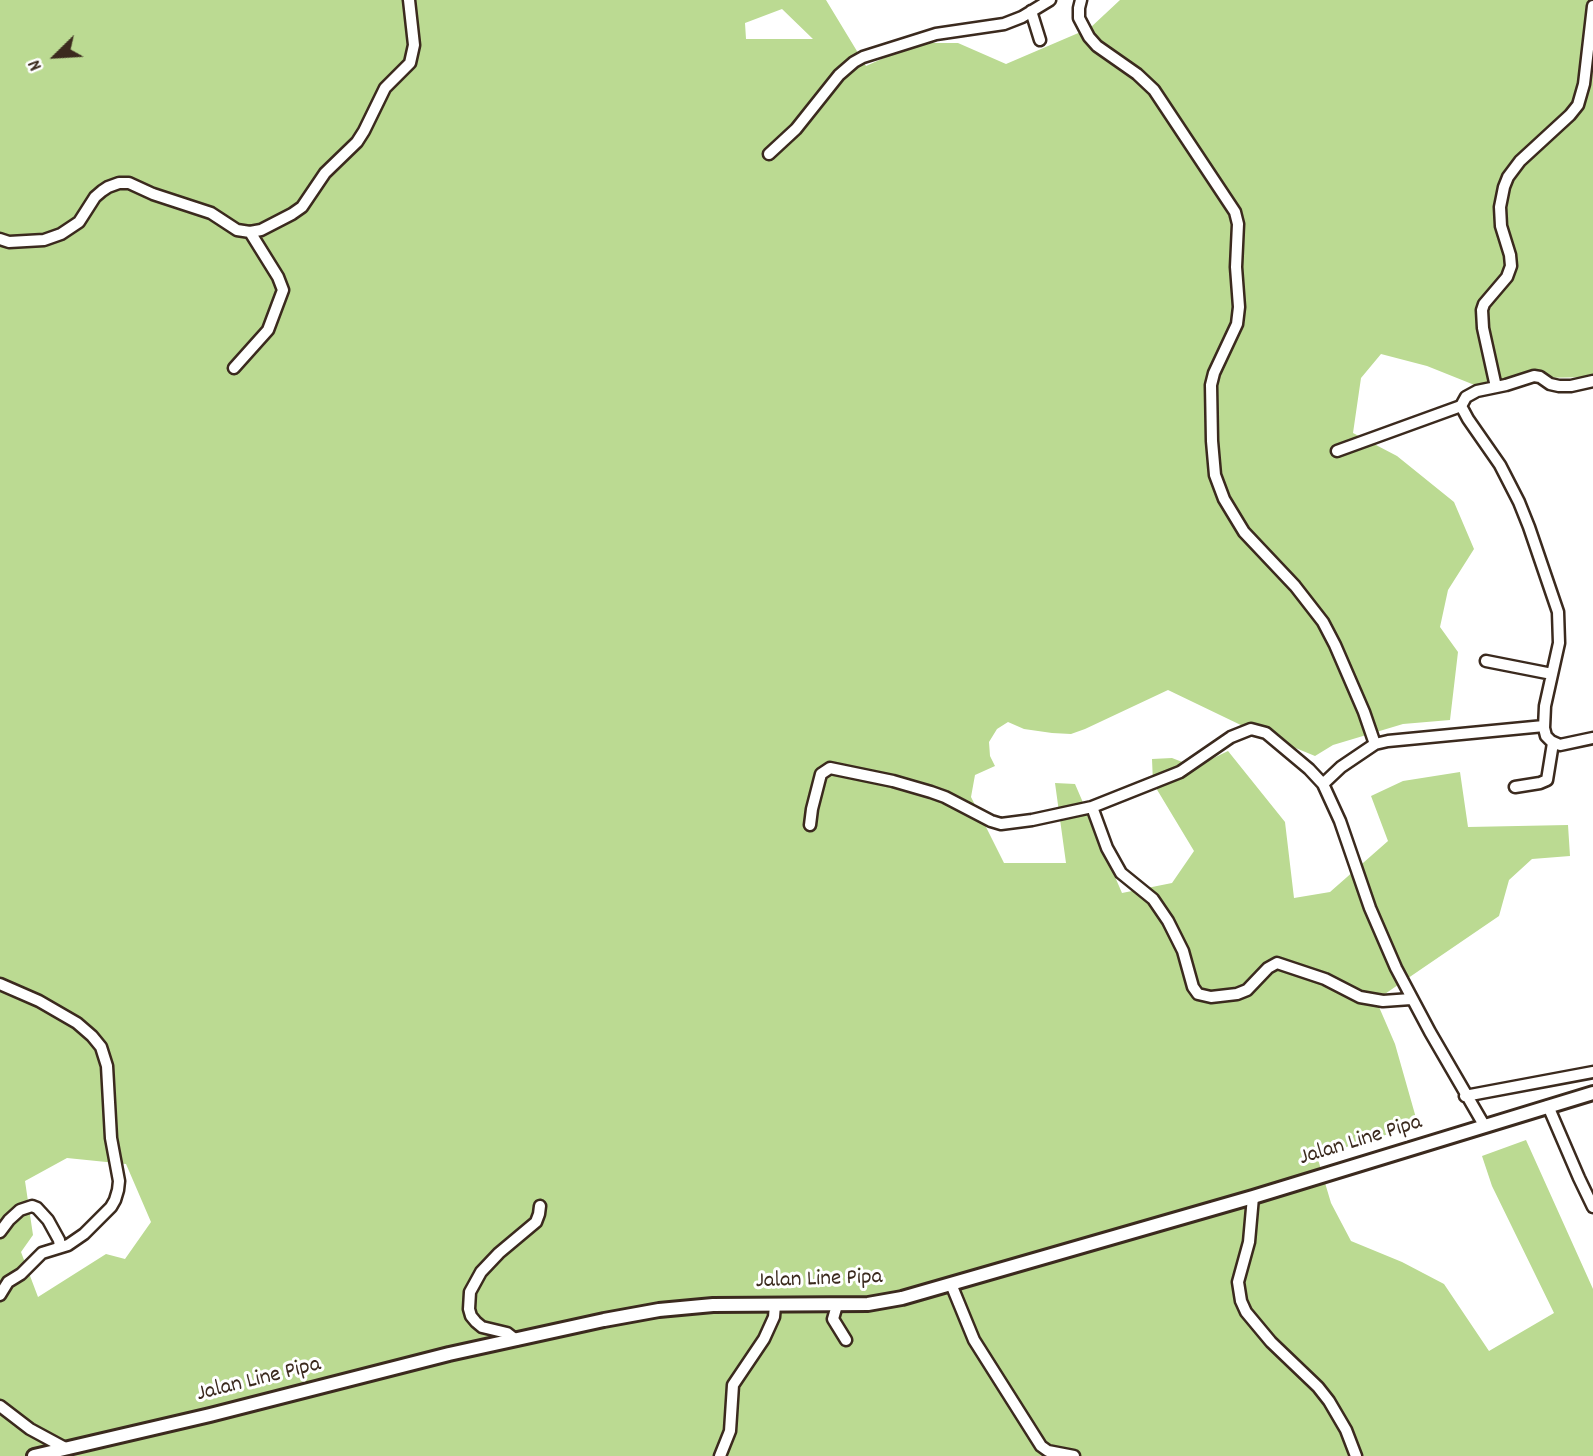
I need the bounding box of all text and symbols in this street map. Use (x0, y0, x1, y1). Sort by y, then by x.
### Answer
north arrow (21, 21, 91, 91)
text: N (22, 55, 51, 75)
street label: Jalan Line Pipa (1296, 1110, 1426, 1174)
street label: Jalan Line Pipa (755, 1265, 883, 1297)
street label: Jalan Line Pipa (194, 1352, 324, 1410)

